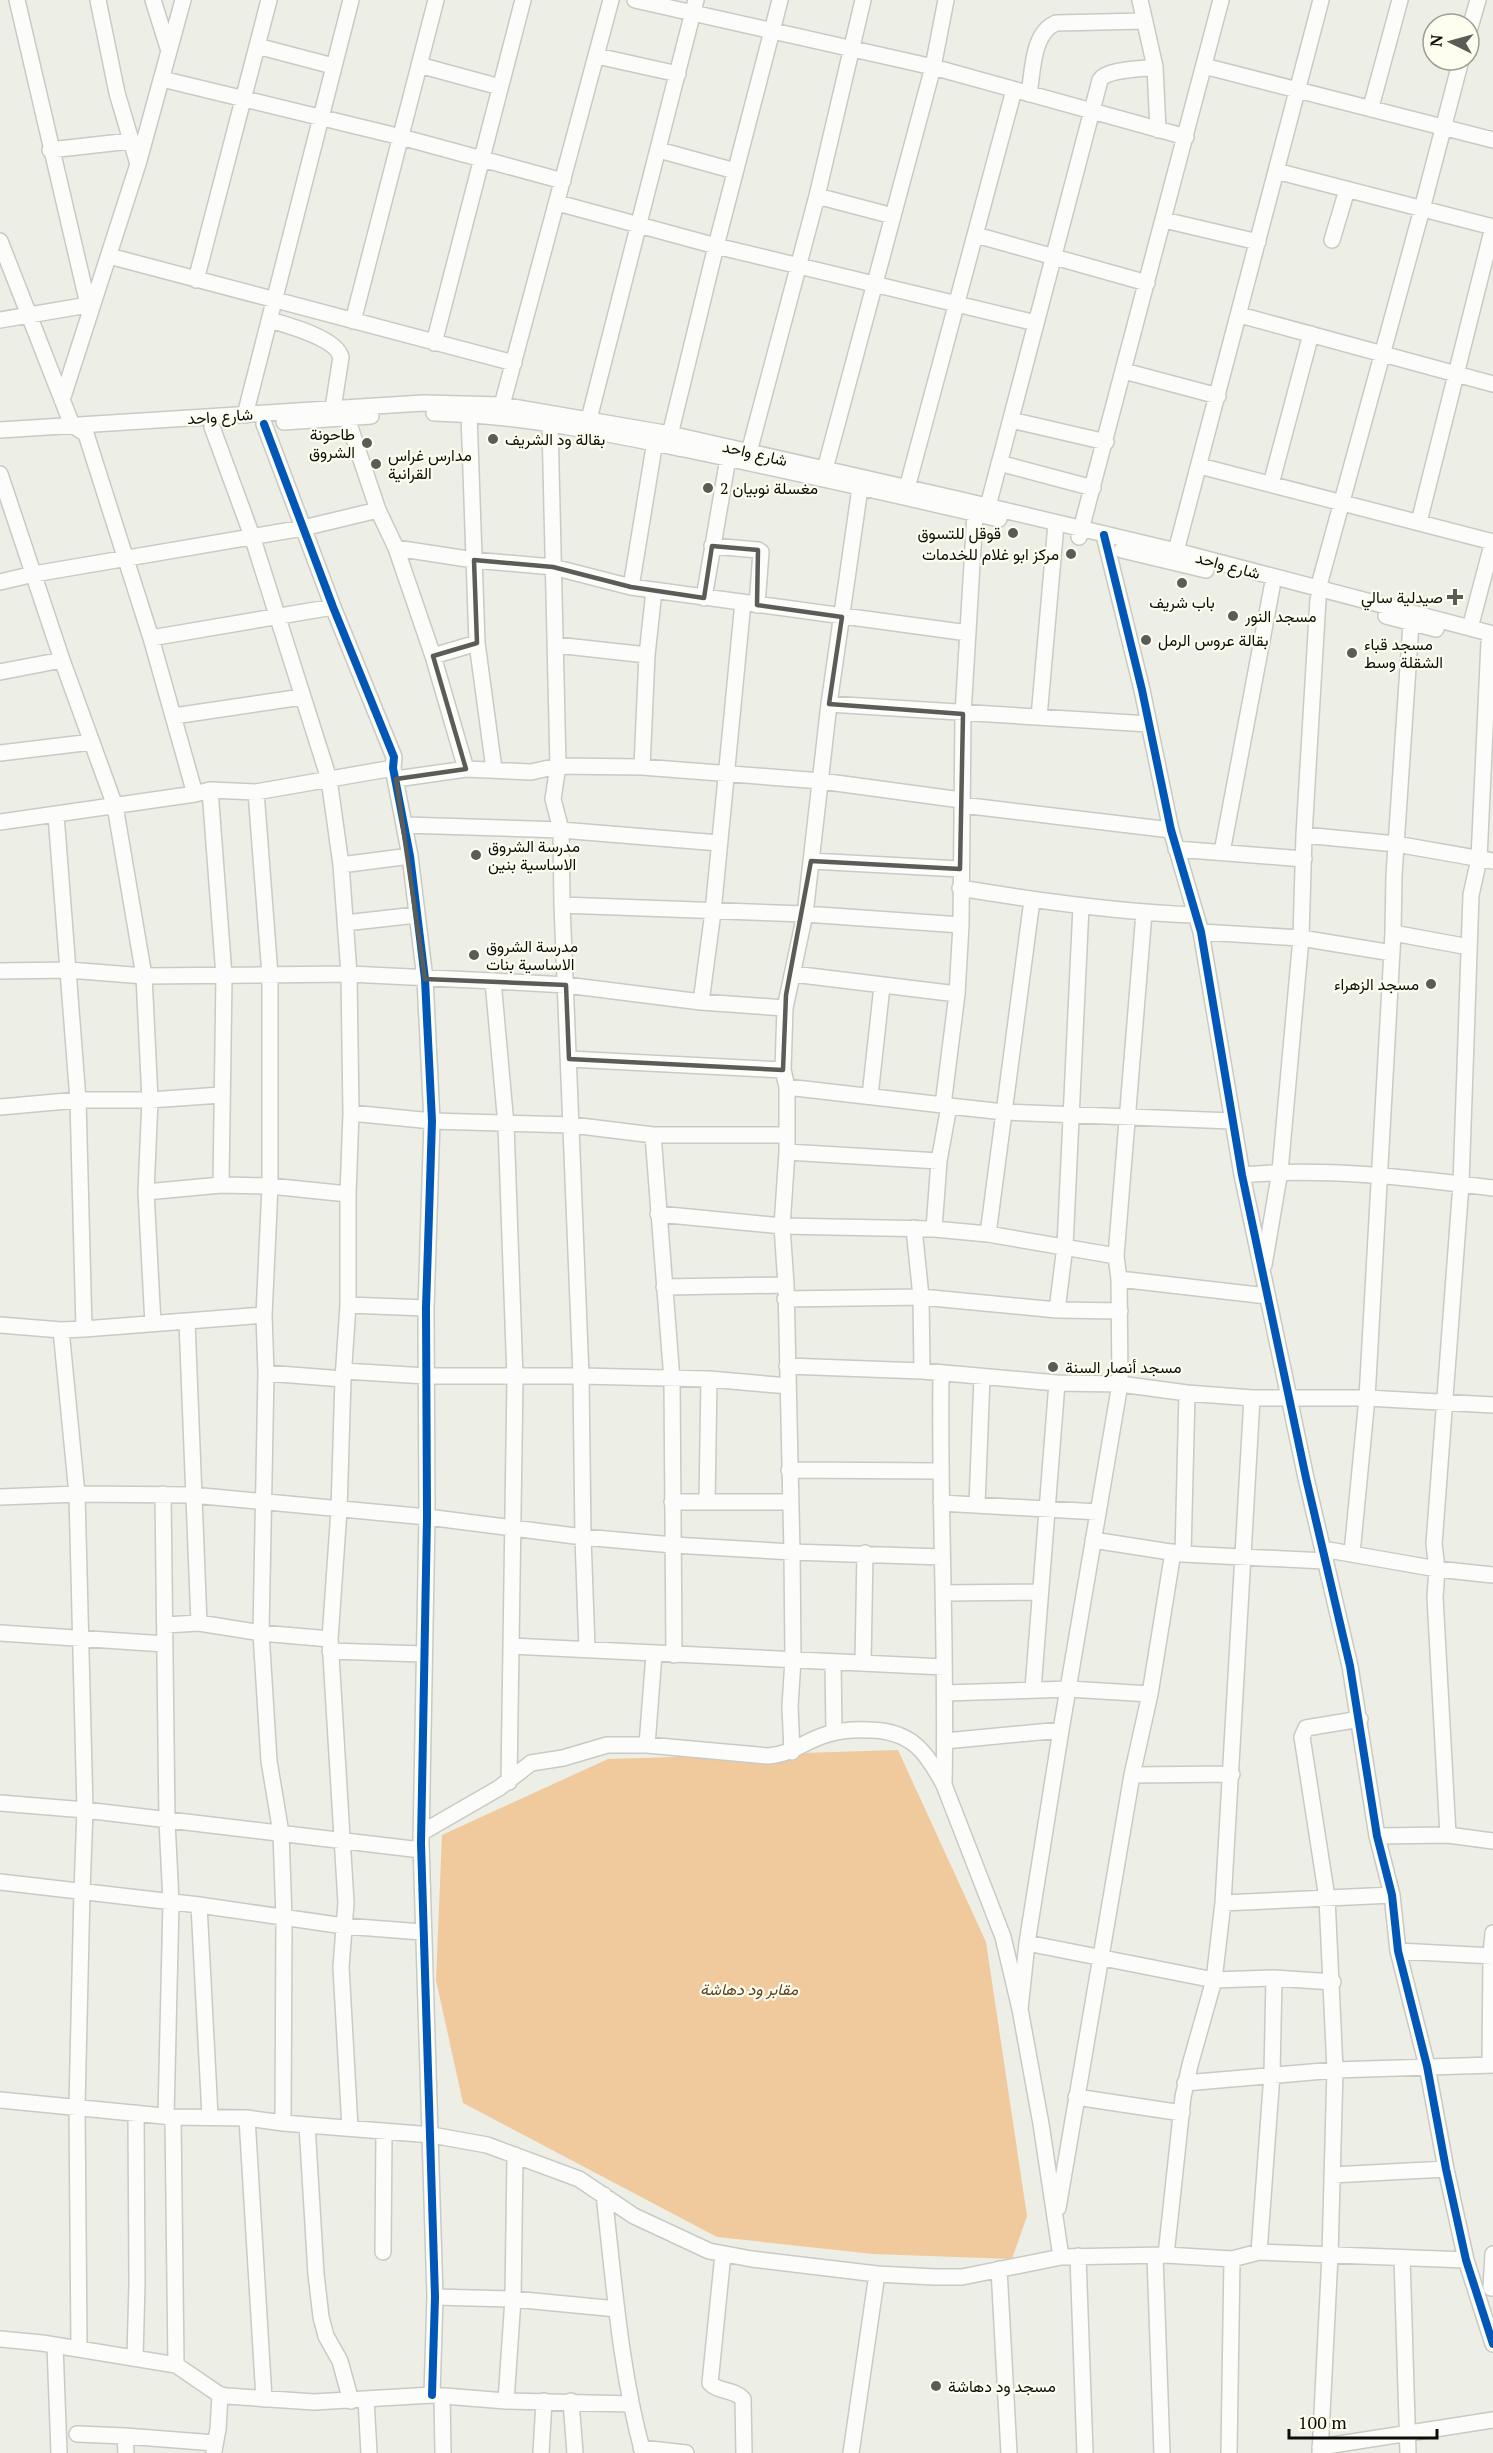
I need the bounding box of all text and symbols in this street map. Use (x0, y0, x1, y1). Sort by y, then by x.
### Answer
north arrow (1421, 12, 1481, 72)
text: N (1425, 34, 1448, 48)
street label: شارع واحد (186, 403, 254, 430)
place label: طاحونة الشروق (309, 423, 355, 463)
place label: بقالة ود الشريف (505, 428, 605, 450)
marker: بقالة ود الشريف (486, 432, 500, 446)
street label: شارع واحد (720, 435, 790, 472)
marker: طاحونة الشروق (360, 436, 374, 450)
place label: مدارس غراس القرانية (388, 444, 472, 484)
marker: مدارس غراس القرانية (369, 457, 383, 471)
place label: مغسلة نوبيان 2 (720, 477, 818, 499)
marker: مغسلة نوبيان 2 (701, 481, 715, 495)
place label: قوقل للتسوق (918, 522, 1001, 544)
marker: قوقل للتسوق (1006, 526, 1020, 540)
place label: مركز ابو غلام للخدمات (922, 543, 1059, 565)
street label: شارع واحد (1193, 546, 1263, 585)
marker: مركز ابو غلام للخدمات (1064, 547, 1078, 561)
marker: باب شريف (1175, 576, 1189, 590)
place label: صيدلية سالي (1361, 586, 1443, 611)
marker: صيدلية سالي (1448, 590, 1462, 604)
place label: باب شريف (1149, 591, 1215, 613)
place label: مسجد النور (1244, 605, 1317, 627)
marker: مسجد النور (1226, 609, 1240, 623)
place label: بقالة عروس الرمل (1158, 629, 1268, 651)
marker: بقالة عروس الرمل (1139, 633, 1153, 647)
place label: مسجد قباء الشقلة وسط (1364, 633, 1443, 673)
marker: مسجد قباء الشقلة وسط (1345, 646, 1359, 660)
place label: مدرسة الشروق الاساسية بنين (488, 835, 580, 875)
marker: مدرسة الشروق الاساسية بنين (469, 848, 483, 862)
place label: مدرسة الشروق الاساسية بنات (486, 935, 578, 975)
marker: مدرسة الشروق الاساسية بنات (467, 948, 481, 962)
place label: مسجد الزهراء (1334, 973, 1419, 995)
marker: مسجد الزهراء (1424, 977, 1438, 991)
place label: مسجد أنصار السنة (1065, 1356, 1181, 1378)
marker: مسجد أنصار السنة (1046, 1360, 1060, 1374)
park label: مقابر ود دهاشة (700, 1978, 798, 2000)
place label: مسجد ود دهاشة (948, 2375, 1056, 2397)
marker: مسجد ود دهاشة (929, 2379, 943, 2393)
scale bar (1289, 2402, 1438, 2440)
text: 100 m (1298, 2410, 1347, 2434)

